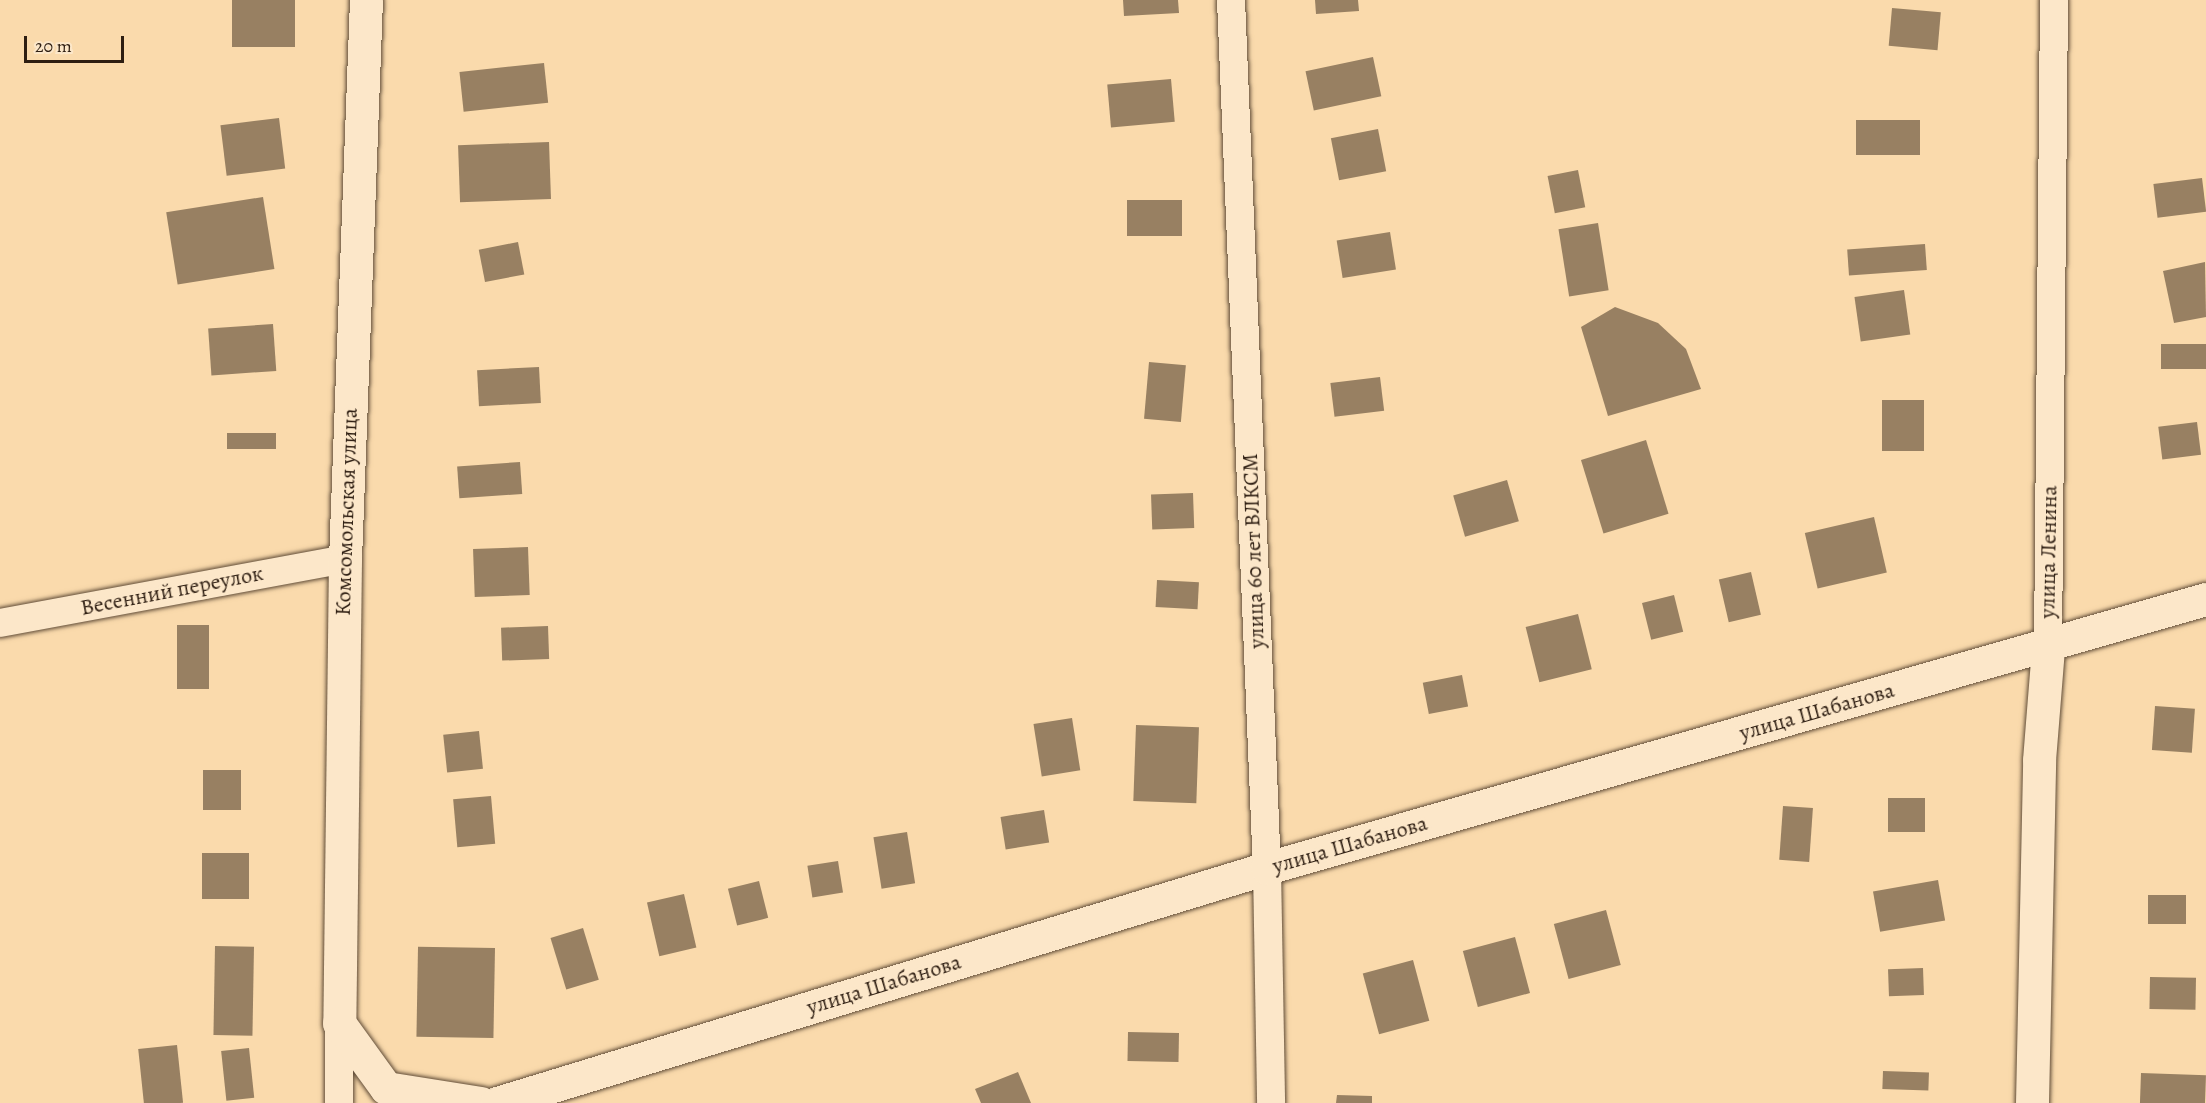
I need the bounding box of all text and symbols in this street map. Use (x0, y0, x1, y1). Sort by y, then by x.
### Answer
scale bar (27, 24, 128, 62)
text: 20 m (35, 34, 72, 58)
street label: Комсомольская улица (330, 408, 364, 616)
street label: улица 60 лет ВЛКСМ (1237, 453, 1271, 649)
street label: улица Ленина (2035, 485, 2063, 619)
street label: Весенний переулок (78, 560, 266, 622)
street label: улица Шабанова (1737, 677, 1897, 747)
street label: улица Шабанова (1270, 810, 1430, 880)
street label: улица Шабанова (804, 949, 964, 1021)

